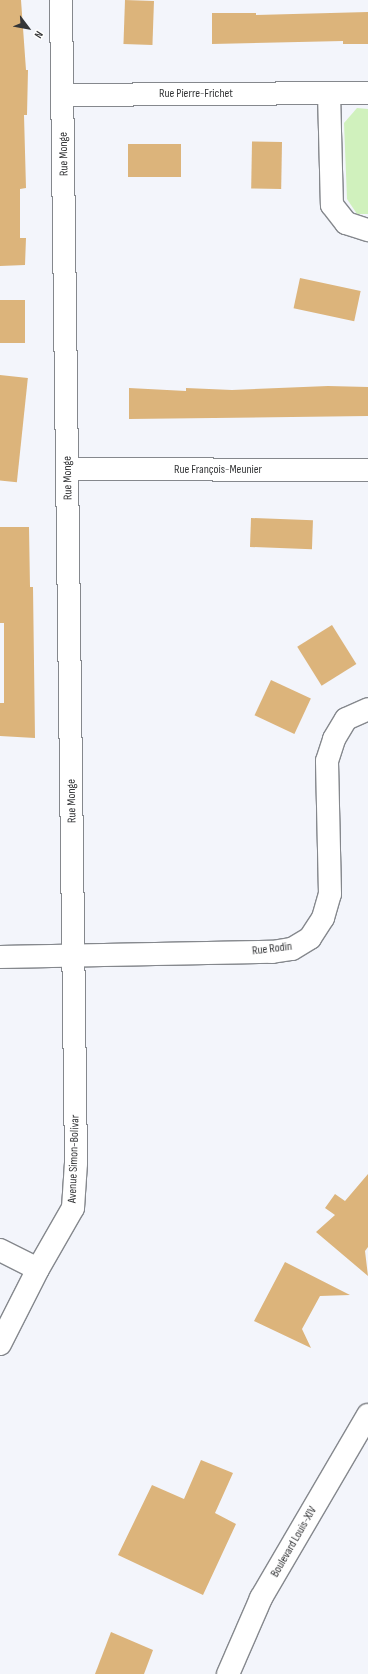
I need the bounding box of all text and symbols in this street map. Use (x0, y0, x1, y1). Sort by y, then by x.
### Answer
north arrow (8, 8, 48, 48)
text: N (32, 29, 46, 41)
street label: Rue Pierre-Frichet (159, 87, 233, 101)
street label: Rue Monge (56, 132, 72, 176)
street label: Rue Monge (60, 456, 76, 500)
street label: Rue François-Meunier (174, 463, 262, 477)
street label: Rue Monge (64, 779, 80, 823)
street label: Rue Rodin (251, 939, 293, 959)
street label: Avenue Simon-Bolivar (65, 1115, 83, 1203)
street label: Boulevard Louis-XIV (268, 1504, 320, 1580)

